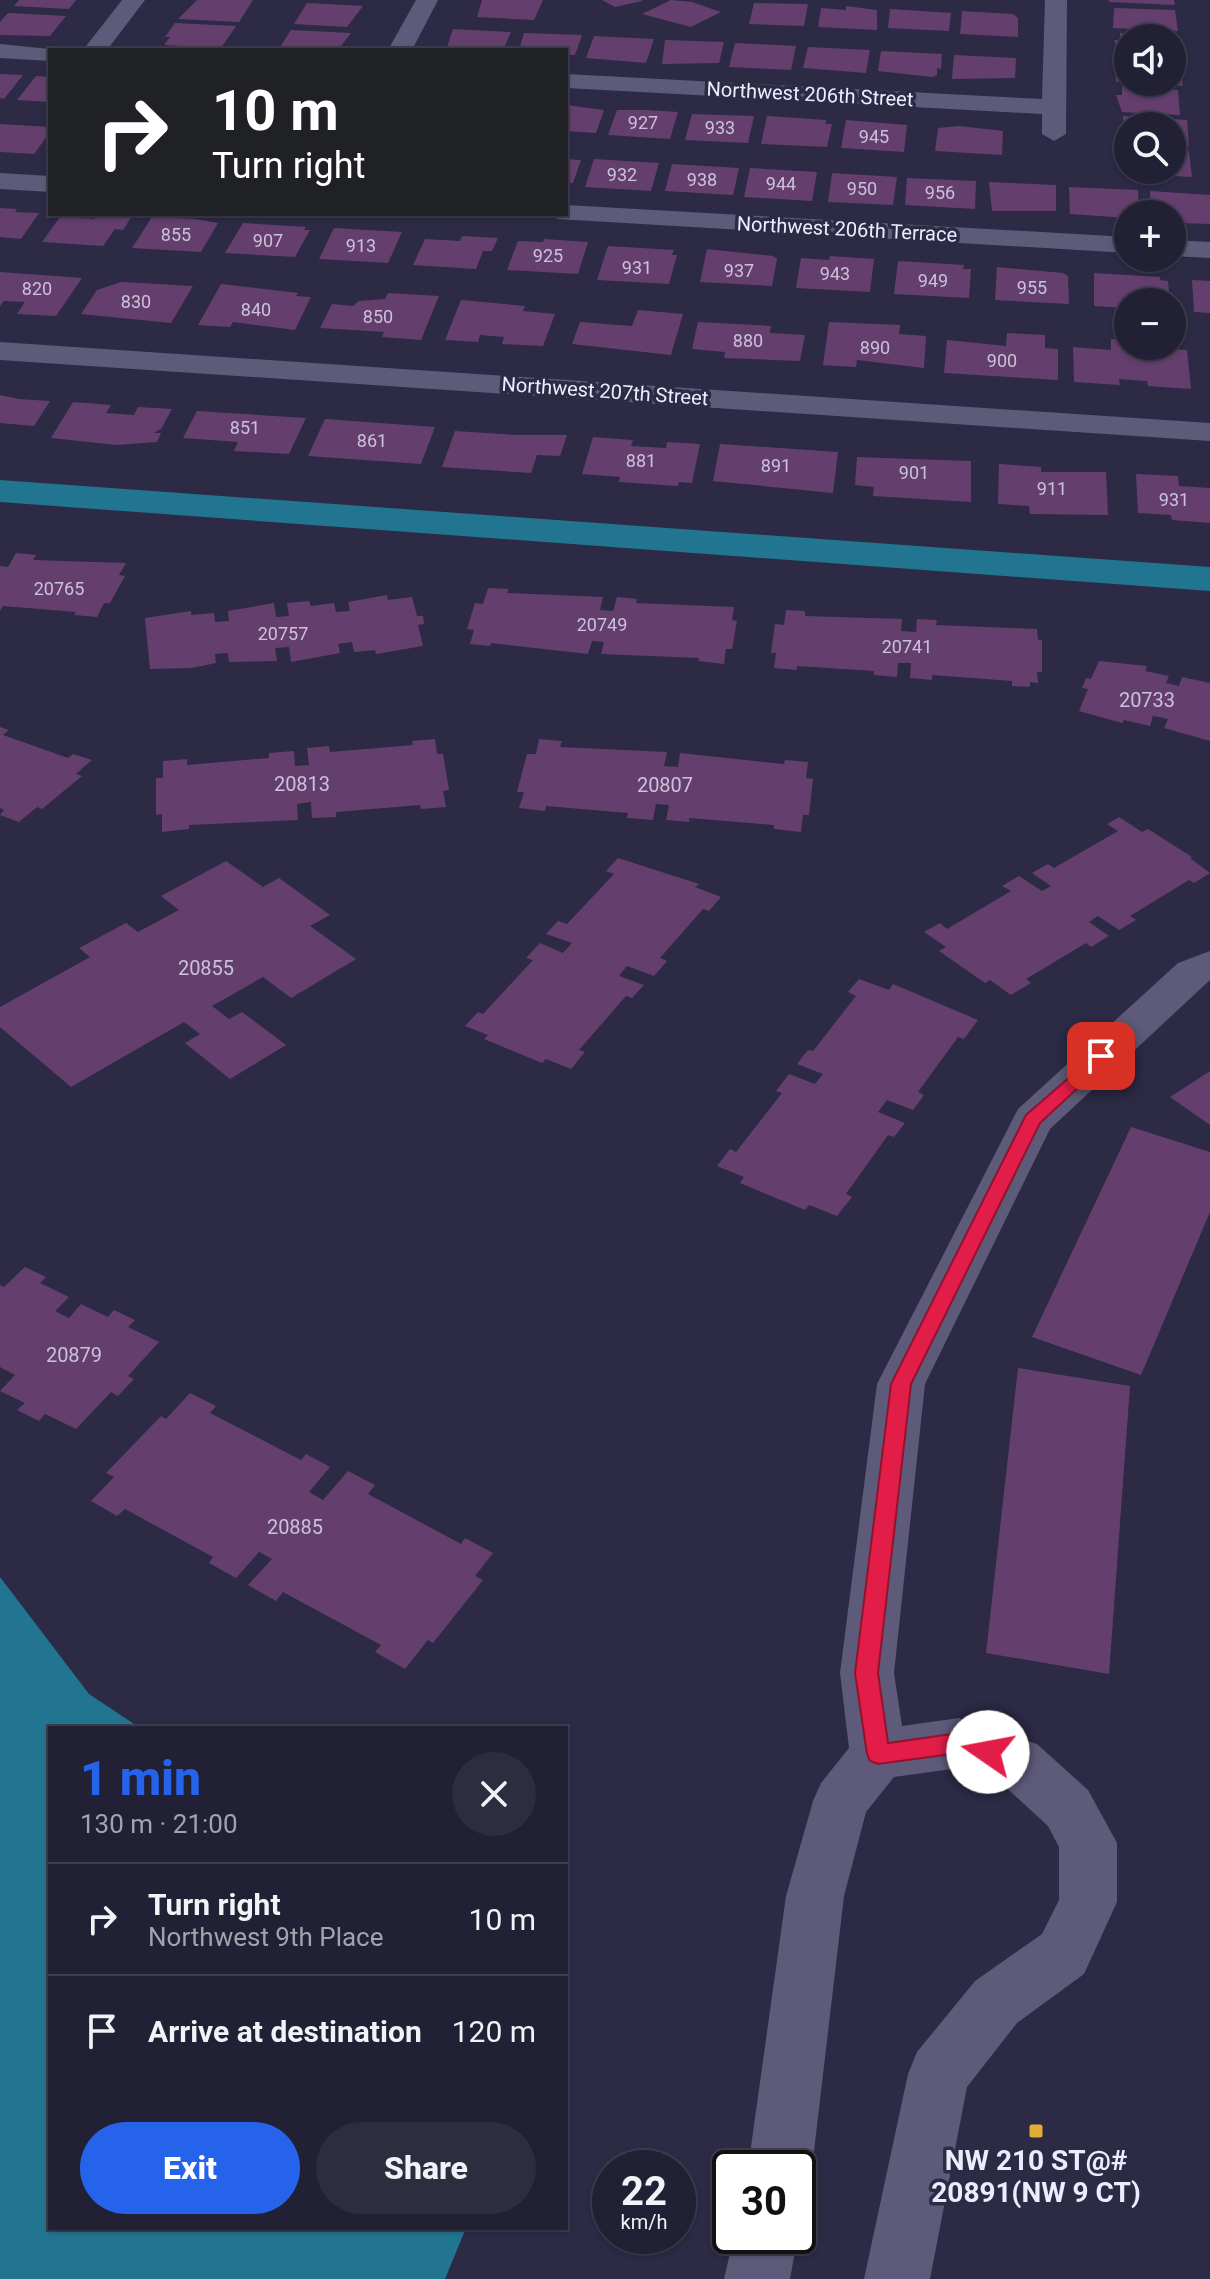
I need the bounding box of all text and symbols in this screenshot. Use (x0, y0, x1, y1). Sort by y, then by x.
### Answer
map controls (1114, 24, 1186, 360)
button: sound (1114, 24, 1186, 96)
street label: Northwest 206th Street (706, 77, 914, 111)
text: 10 m (212, 78, 339, 144)
icon: right (80, 80, 184, 184)
house number: 927 (628, 112, 658, 133)
button: search (1114, 112, 1186, 184)
house number: 933 (705, 117, 735, 138)
house number: 945 (859, 126, 889, 147)
text: Turn right (212, 145, 365, 187)
house number: 932 (607, 164, 637, 185)
house number: 938 (687, 169, 717, 190)
house number: 944 (766, 173, 796, 194)
house number: 950 (847, 178, 877, 199)
house number: 956 (925, 182, 955, 203)
button: + (1114, 200, 1186, 272)
street label: Northwest 206th Terrace (736, 211, 958, 247)
house number: 855 (161, 224, 191, 245)
house number: 907 (253, 230, 283, 251)
house number: 913 (346, 235, 376, 256)
house number: 925 (533, 245, 563, 266)
house number: 931 (622, 257, 652, 278)
house number: 937 (724, 260, 754, 281)
house number: 943 (820, 263, 850, 284)
house number: 949 (918, 270, 948, 291)
house number: 955 (1017, 277, 1047, 298)
house number: 820 (22, 278, 52, 299)
button: − (1114, 288, 1186, 360)
house number: 830 (121, 291, 151, 312)
house number: 840 (241, 299, 271, 320)
house number: 850 (363, 306, 393, 327)
house number: 880 (733, 330, 763, 351)
house number: 890 (860, 337, 890, 358)
house number: 900 (987, 350, 1017, 371)
street label: Northwest 207th Street (501, 372, 709, 410)
house number: 851 (230, 417, 260, 438)
house number: 861 (357, 430, 387, 451)
house number: 881 (626, 450, 656, 471)
house number: 891 (761, 455, 791, 476)
house number: 901 (899, 462, 929, 483)
house number: 911 (1037, 478, 1067, 499)
house number: 931 (1159, 489, 1189, 510)
house number: 20765 (34, 578, 84, 599)
house number: 20749 (577, 614, 627, 635)
house number: 20757 (258, 623, 308, 644)
house number: 20741 (882, 636, 932, 657)
house number: 20733 (1119, 688, 1175, 712)
house number: 20813 (274, 772, 330, 796)
house number: 20807 (637, 773, 693, 797)
house number: 20855 (178, 956, 234, 980)
pin (1067, 1022, 1135, 1090)
icon: arrive (1079, 1034, 1123, 1078)
house number: 20879 (46, 1343, 102, 1367)
house number: 20885 (267, 1515, 323, 1539)
position arrow (946, 1710, 1030, 1794)
text: 1 min (80, 1750, 201, 1807)
button: close (452, 1752, 536, 1836)
text: 130 m · 21:00 (80, 1809, 238, 1839)
text: Turn right (148, 1887, 281, 1922)
icon: right (80, 1897, 124, 1941)
text: 10 m (469, 1902, 536, 1937)
text: Northwest 9th Place (148, 1922, 384, 1952)
icon: arrive (80, 2009, 124, 2053)
text: Arrive at destination (148, 2014, 422, 2049)
text: 120 m (452, 2014, 536, 2049)
button: Exit (80, 2122, 300, 2214)
button: Share (316, 2122, 536, 2214)
marker: NW 210 ST@# 20891(NW 9 CT) (1027, 2122, 1045, 2140)
place label: NW 210 ST@# 20891(NW 9 CT) (931, 2144, 1141, 2209)
speed limit sign: 30 (712, 2150, 816, 2254)
text: 22 (621, 2168, 667, 2215)
text: km/h (621, 2210, 667, 2234)

